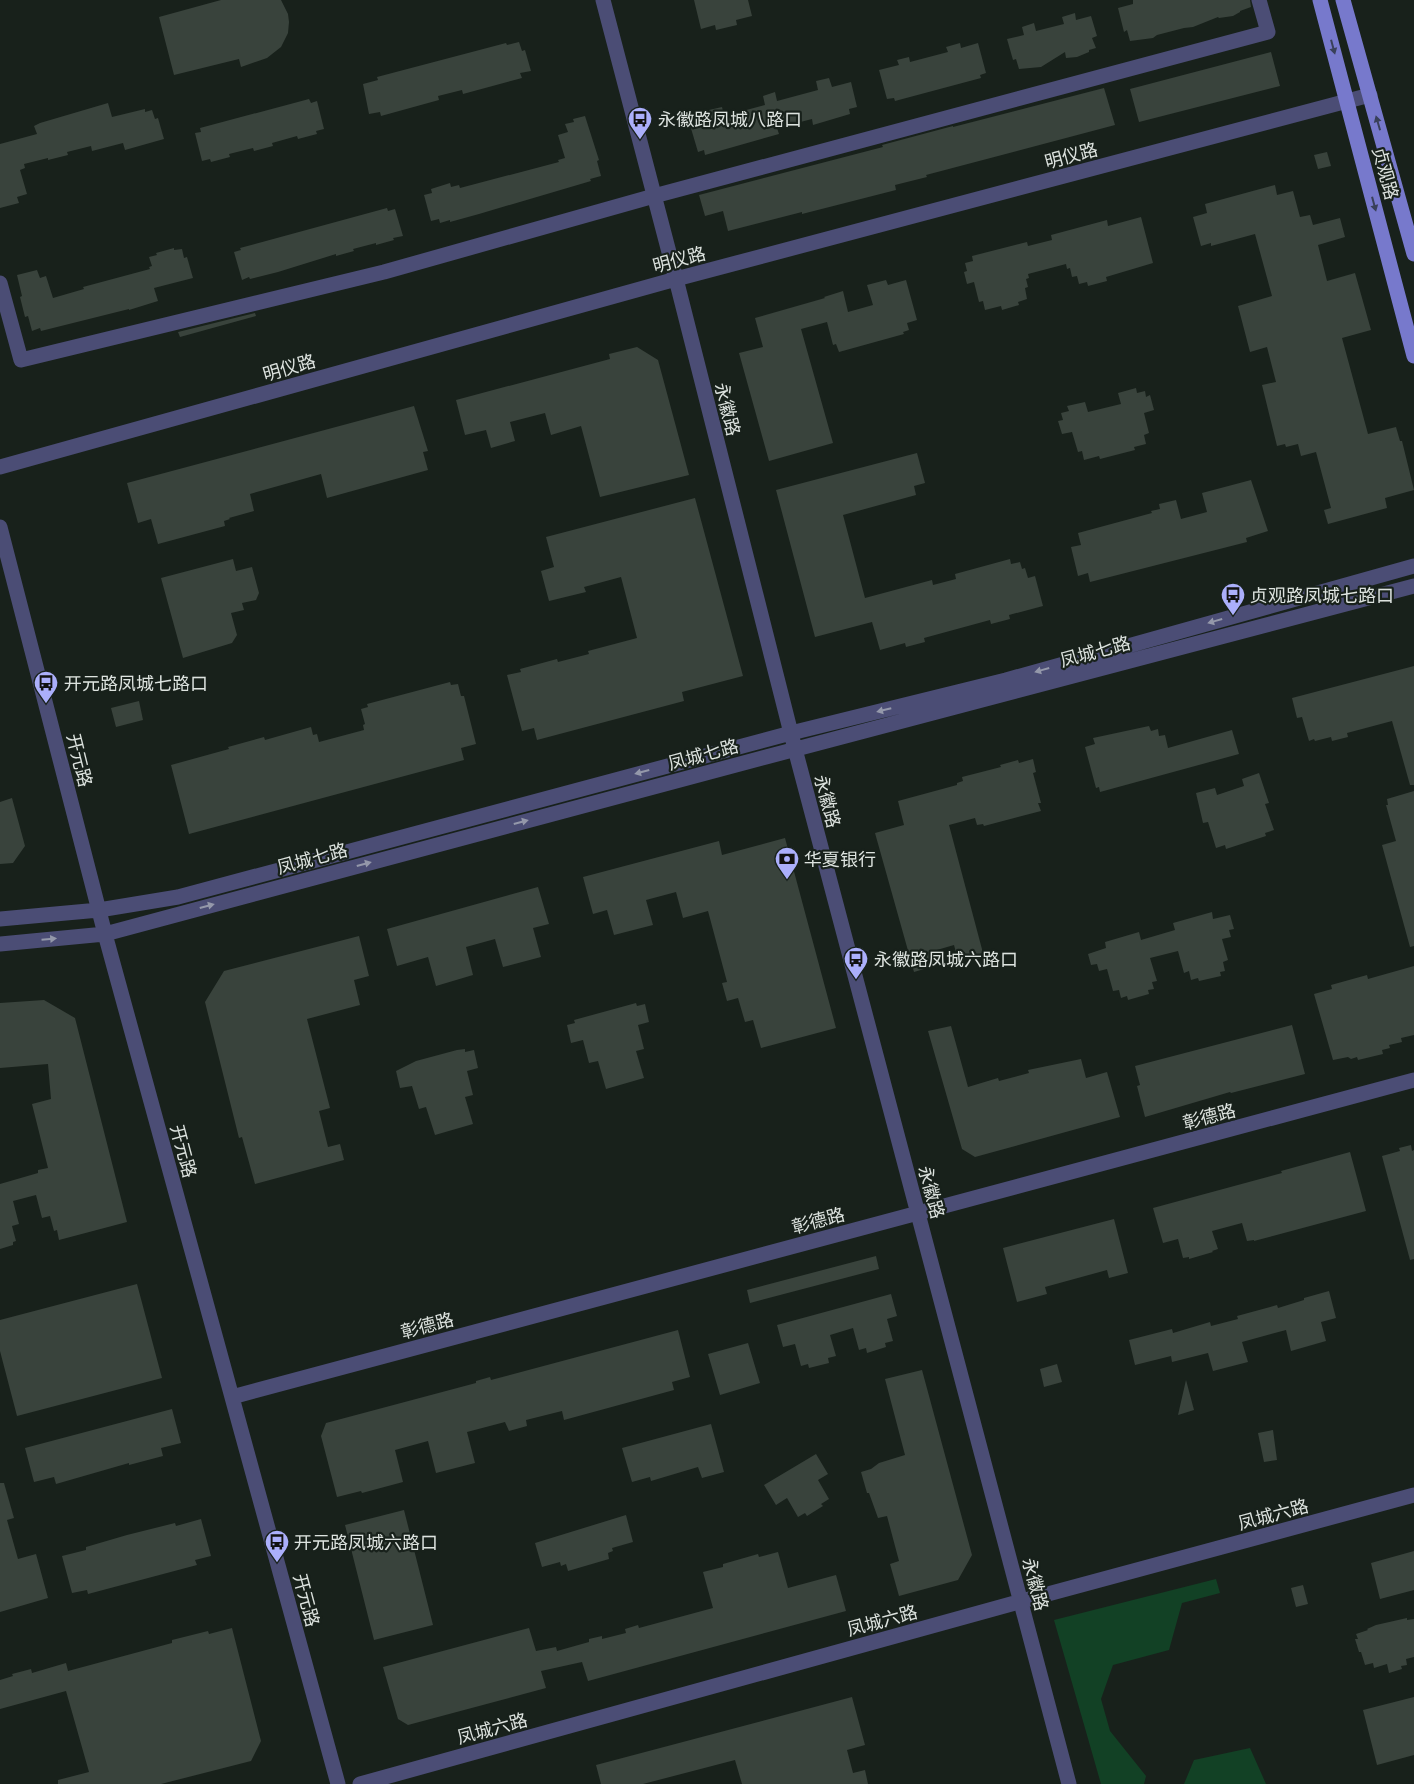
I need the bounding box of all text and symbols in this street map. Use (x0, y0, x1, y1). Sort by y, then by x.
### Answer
one-way arrow (1329, 40, 1337, 55)
bus stop icon: 永徽路凤城八路口 (627, 106, 653, 140)
place label: 永徽路凤城八路口 (658, 107, 802, 131)
one-way arrow (1373, 115, 1381, 130)
street label: 明仪路 (1042, 136, 1100, 174)
street label: 贞观路 (1367, 144, 1405, 202)
one-way arrow (1371, 197, 1379, 212)
street label: 明仪路 (650, 240, 708, 278)
street label: 明仪路 (260, 348, 318, 386)
street label: 永徽路 (710, 380, 746, 438)
bus stop icon: 贞观路凤城七路口 (1220, 582, 1246, 616)
place label: 贞观路凤城七路口 (1250, 583, 1394, 607)
one-way arrow (1208, 618, 1223, 626)
street label: 凤城七路 (1057, 630, 1133, 672)
one-way arrow (1034, 666, 1050, 674)
bus stop icon: 开元路凤城七路口 (33, 670, 59, 704)
place label: 开元路凤城七路口 (64, 671, 208, 695)
one-way arrow (877, 706, 892, 714)
street label: 开元路 (62, 731, 98, 789)
street label: 凤城七路 (665, 733, 741, 775)
one-way arrow (635, 769, 650, 777)
street label: 永徽路 (809, 772, 847, 830)
one-way arrow (514, 818, 529, 826)
street label: 凤城七路 (274, 837, 350, 879)
bank icon: 华夏银行 (774, 846, 800, 880)
place label: 华夏银行 (804, 847, 876, 871)
one-way arrow (357, 860, 372, 868)
one-way arrow (200, 902, 215, 910)
one-way arrow (41, 935, 57, 943)
bus stop icon: 永徽路凤城六路口 (843, 946, 869, 980)
place label: 永徽路凤城六路口 (874, 947, 1018, 971)
street label: 彰德路 (1180, 1097, 1238, 1135)
street label: 开元路 (165, 1122, 203, 1180)
street label: 永徽路 (913, 1163, 951, 1221)
street label: 彰德路 (789, 1201, 847, 1239)
street label: 彰德路 (398, 1306, 456, 1344)
street label: 凤城六路 (1235, 1493, 1311, 1535)
bus stop icon: 开元路凤城六路口 (264, 1529, 290, 1563)
place label: 开元路凤城六路口 (294, 1530, 438, 1554)
street label: 永徽路 (1017, 1555, 1055, 1613)
street label: 开元路 (288, 1571, 326, 1629)
street label: 凤城六路 (844, 1599, 920, 1641)
street label: 凤城六路 (454, 1707, 530, 1749)

